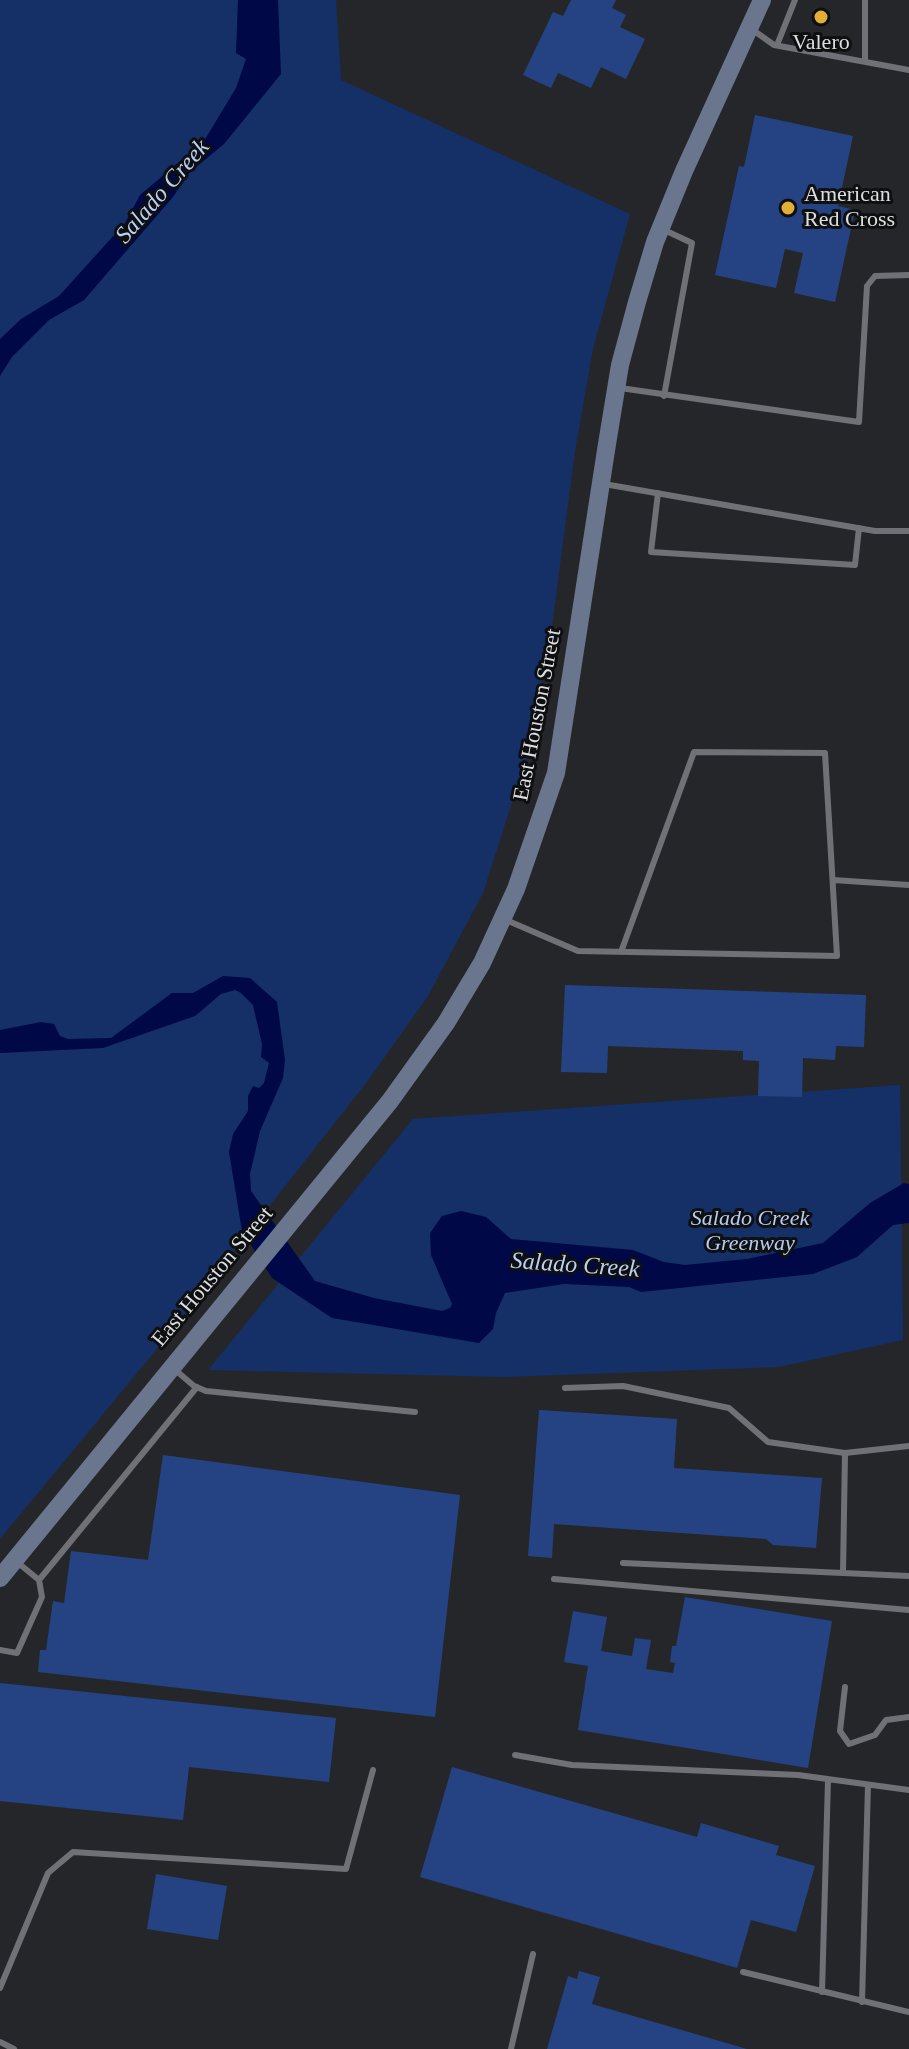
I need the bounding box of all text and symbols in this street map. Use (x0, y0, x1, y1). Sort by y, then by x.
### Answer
marker: Valero (812, 8, 830, 26)
place label: Valero (792, 30, 850, 56)
water label: Salado Creek (110, 134, 216, 250)
place label: American Red Cross (804, 182, 895, 234)
marker: American Red Cross (779, 199, 797, 217)
street label: East Houston Street (508, 627, 568, 803)
street label: East Houston Street (147, 1202, 279, 1352)
park label: Salado Creek Greenway (691, 1206, 809, 1258)
water label: Salado Creek (510, 1247, 640, 1285)

